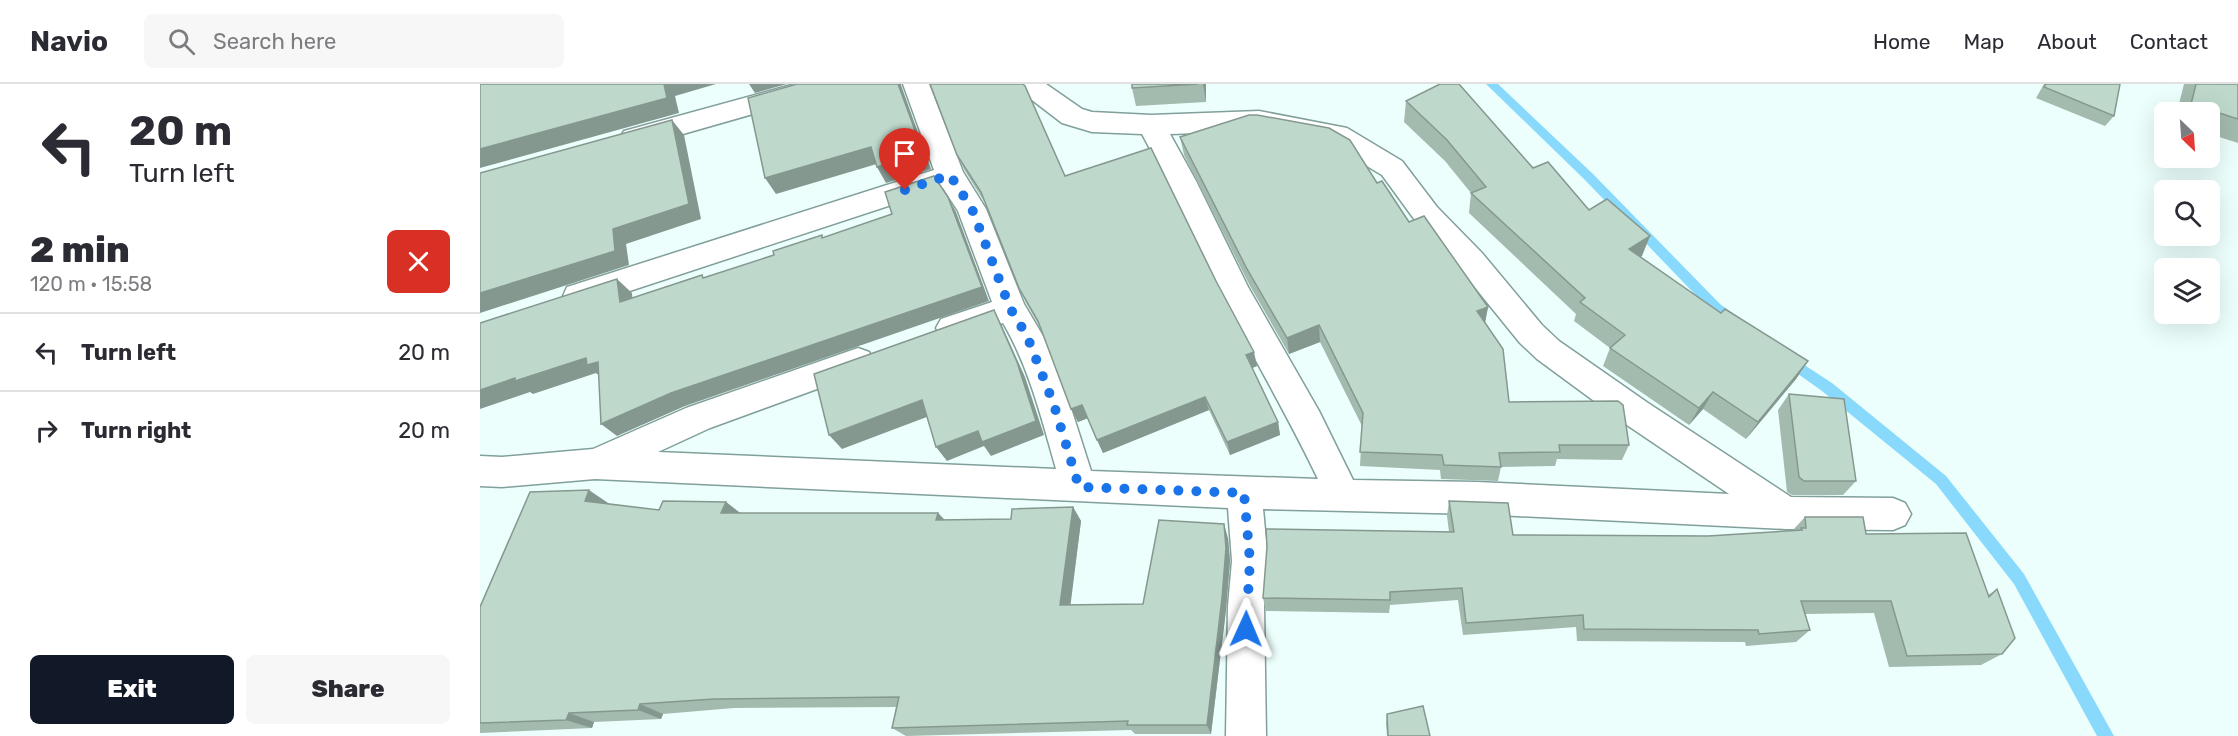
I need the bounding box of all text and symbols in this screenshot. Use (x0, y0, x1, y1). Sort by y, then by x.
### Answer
search box (144, 14, 564, 68)
text: Navio (30, 25, 108, 58)
icon: search (165, 25, 198, 58)
text: Search here (213, 28, 336, 55)
text: Home (1873, 29, 1930, 54)
text: Map (1963, 29, 2004, 54)
text: About (2037, 29, 2097, 54)
text: Contact (2130, 29, 2208, 54)
north arrow (2154, 102, 2220, 168)
map controls (2154, 102, 2220, 324)
text: 20 m (129, 106, 232, 156)
icon: left (30, 108, 108, 186)
pin (879, 128, 930, 190)
icon: arrive (888, 137, 921, 170)
text: Turn left (129, 157, 234, 189)
button: search (2154, 180, 2220, 246)
text: 2 min (30, 228, 130, 271)
button: close (387, 230, 450, 293)
button: layers (2154, 258, 2220, 324)
text: 120 m · 15:58 (30, 272, 152, 296)
icon: left (30, 336, 63, 369)
text: Turn left (81, 339, 176, 366)
text: 20 m (398, 339, 450, 366)
icon: right (30, 414, 63, 447)
text: Turn right (81, 417, 191, 444)
text: 20 m (398, 417, 450, 444)
position arrow (1214, 597, 1278, 661)
button: Exit (30, 655, 234, 724)
button: Share (246, 655, 450, 724)

